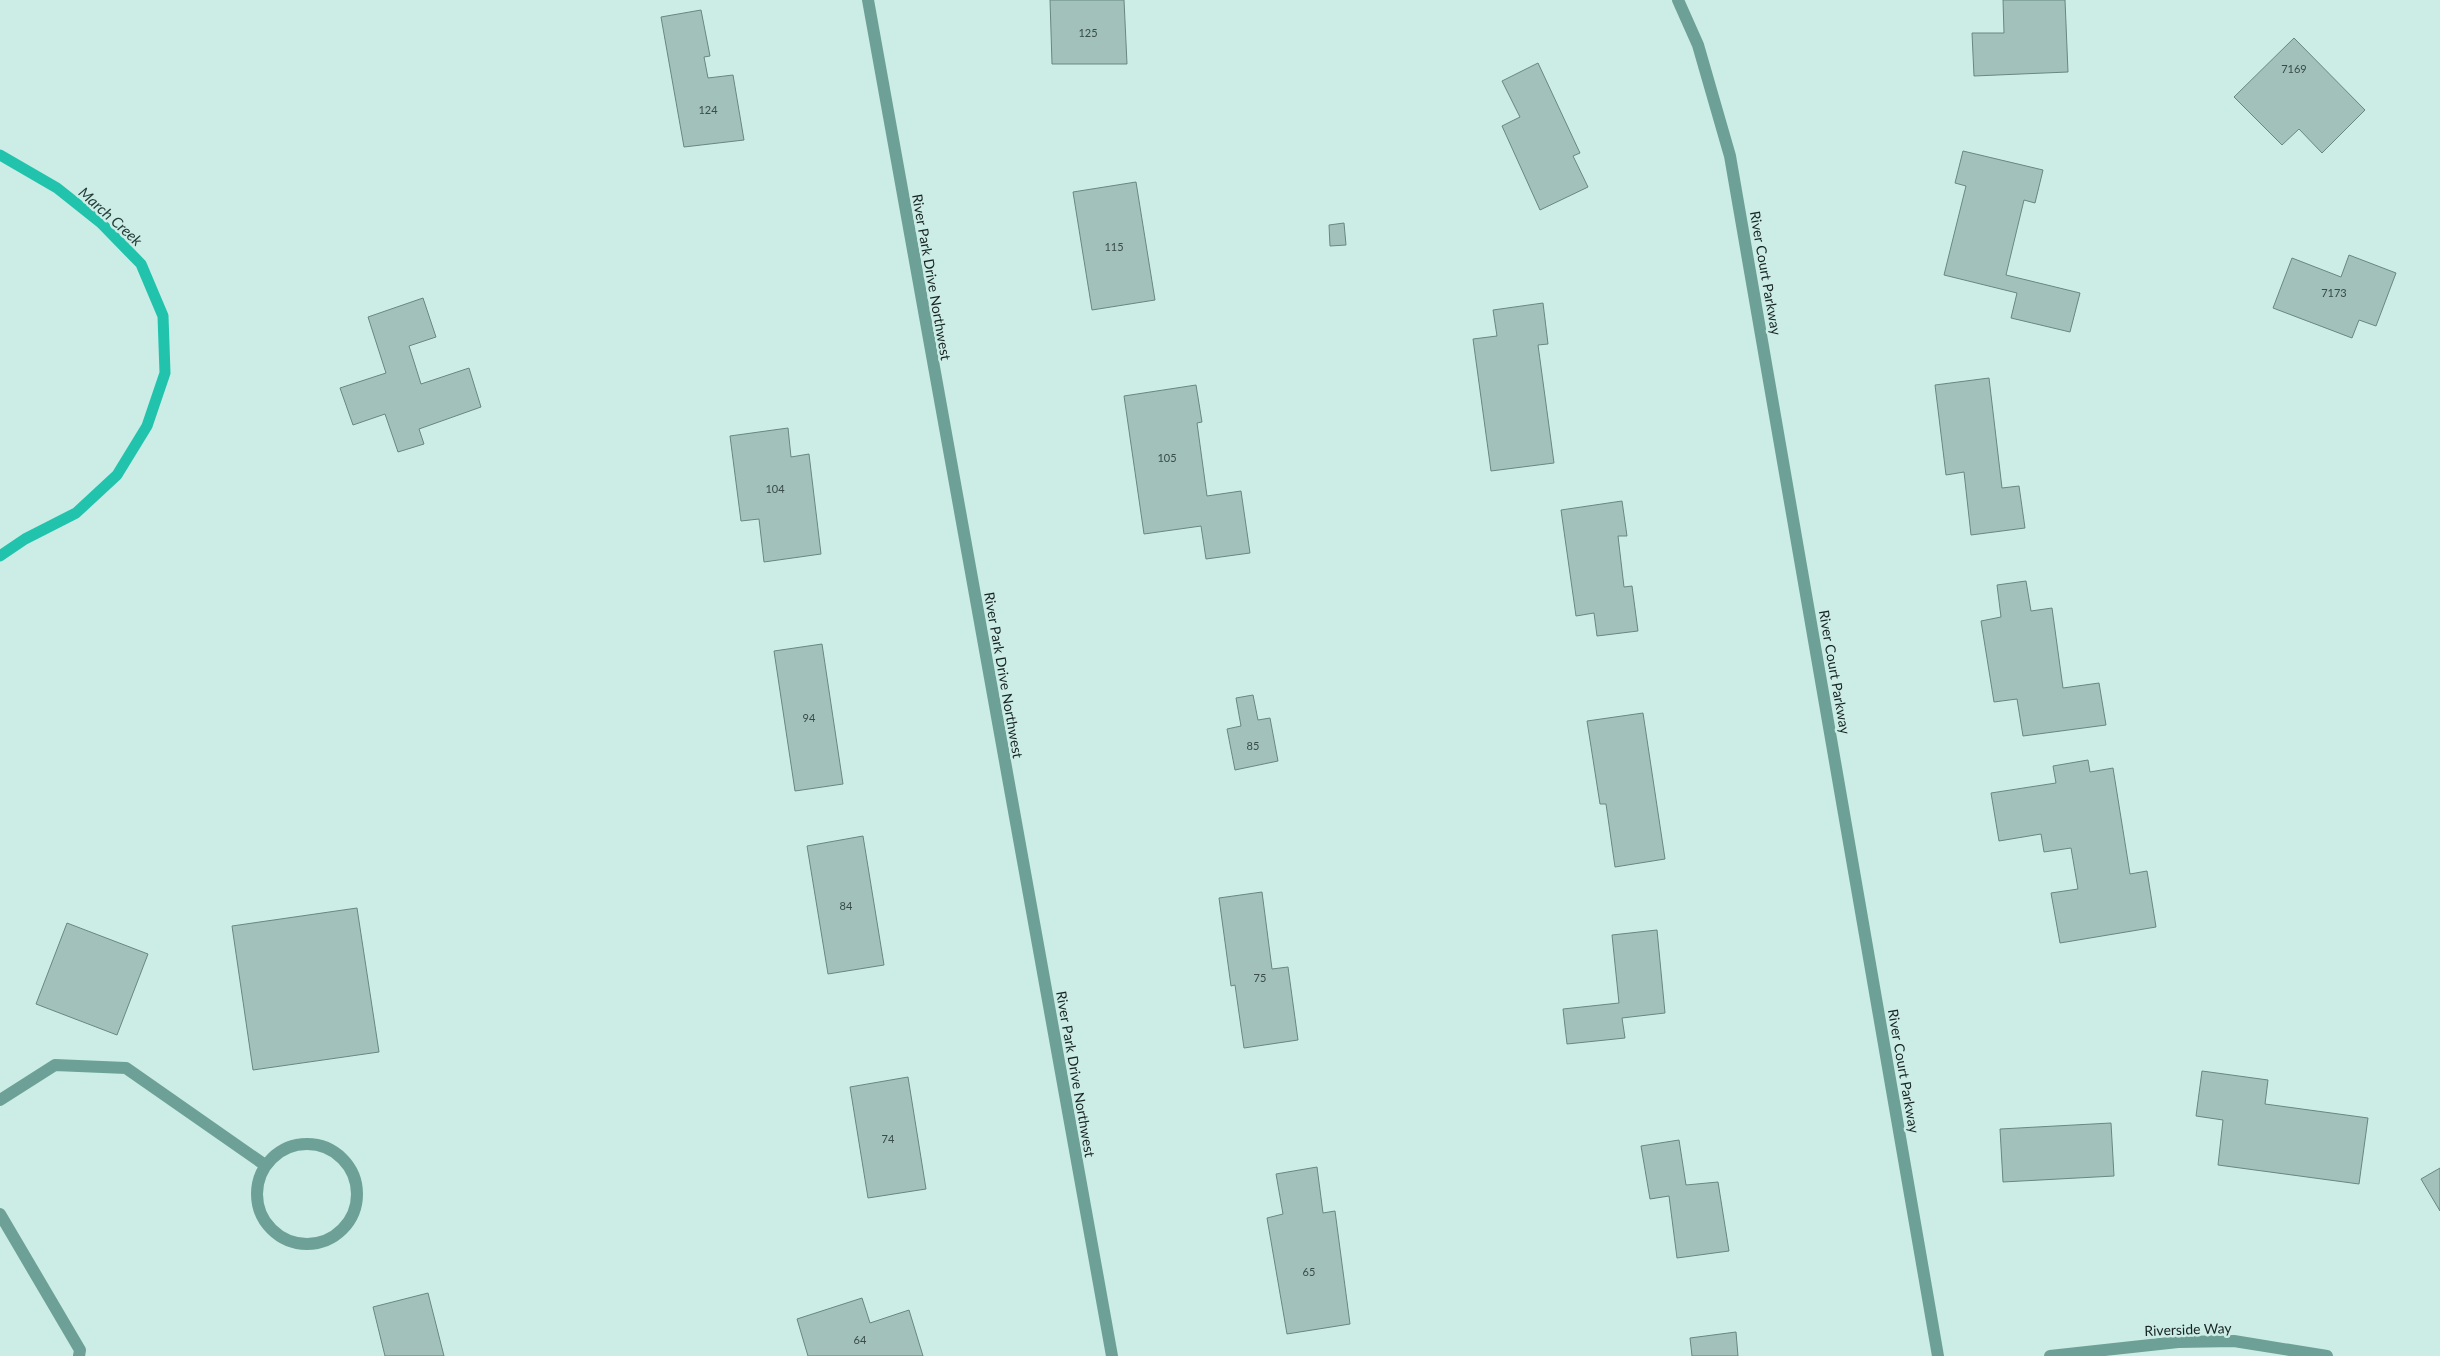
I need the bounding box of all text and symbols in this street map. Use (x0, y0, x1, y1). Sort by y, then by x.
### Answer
house number: 125 (1078, 26, 1098, 39)
house number: 7169 (2281, 62, 2307, 75)
house number: 124 (698, 103, 718, 116)
water label: March Creek (76, 183, 147, 250)
street label: River Park Drive Northwest (909, 193, 955, 361)
street label: River Court Parkway (1747, 210, 1785, 337)
house number: 115 (1104, 240, 1124, 253)
house number: 7173 (2321, 286, 2347, 299)
house number: 105 (1157, 451, 1177, 464)
house number: 104 (765, 482, 785, 495)
street label: River Park Drive Northwest (981, 591, 1027, 759)
street label: River Court Parkway (1816, 609, 1854, 736)
house number: 94 (803, 711, 816, 724)
house number: 85 (1247, 739, 1259, 752)
house number: 84 (840, 899, 853, 912)
house number: 75 (1254, 971, 1266, 984)
street label: River Park Drive Northwest (1053, 990, 1099, 1158)
street label: River Court Parkway (1885, 1008, 1923, 1135)
house number: 74 (882, 1132, 895, 1145)
house number: 65 (1303, 1265, 1315, 1278)
street label: Riverside Way (2144, 1319, 2233, 1339)
house number: 64 (854, 1333, 867, 1346)

